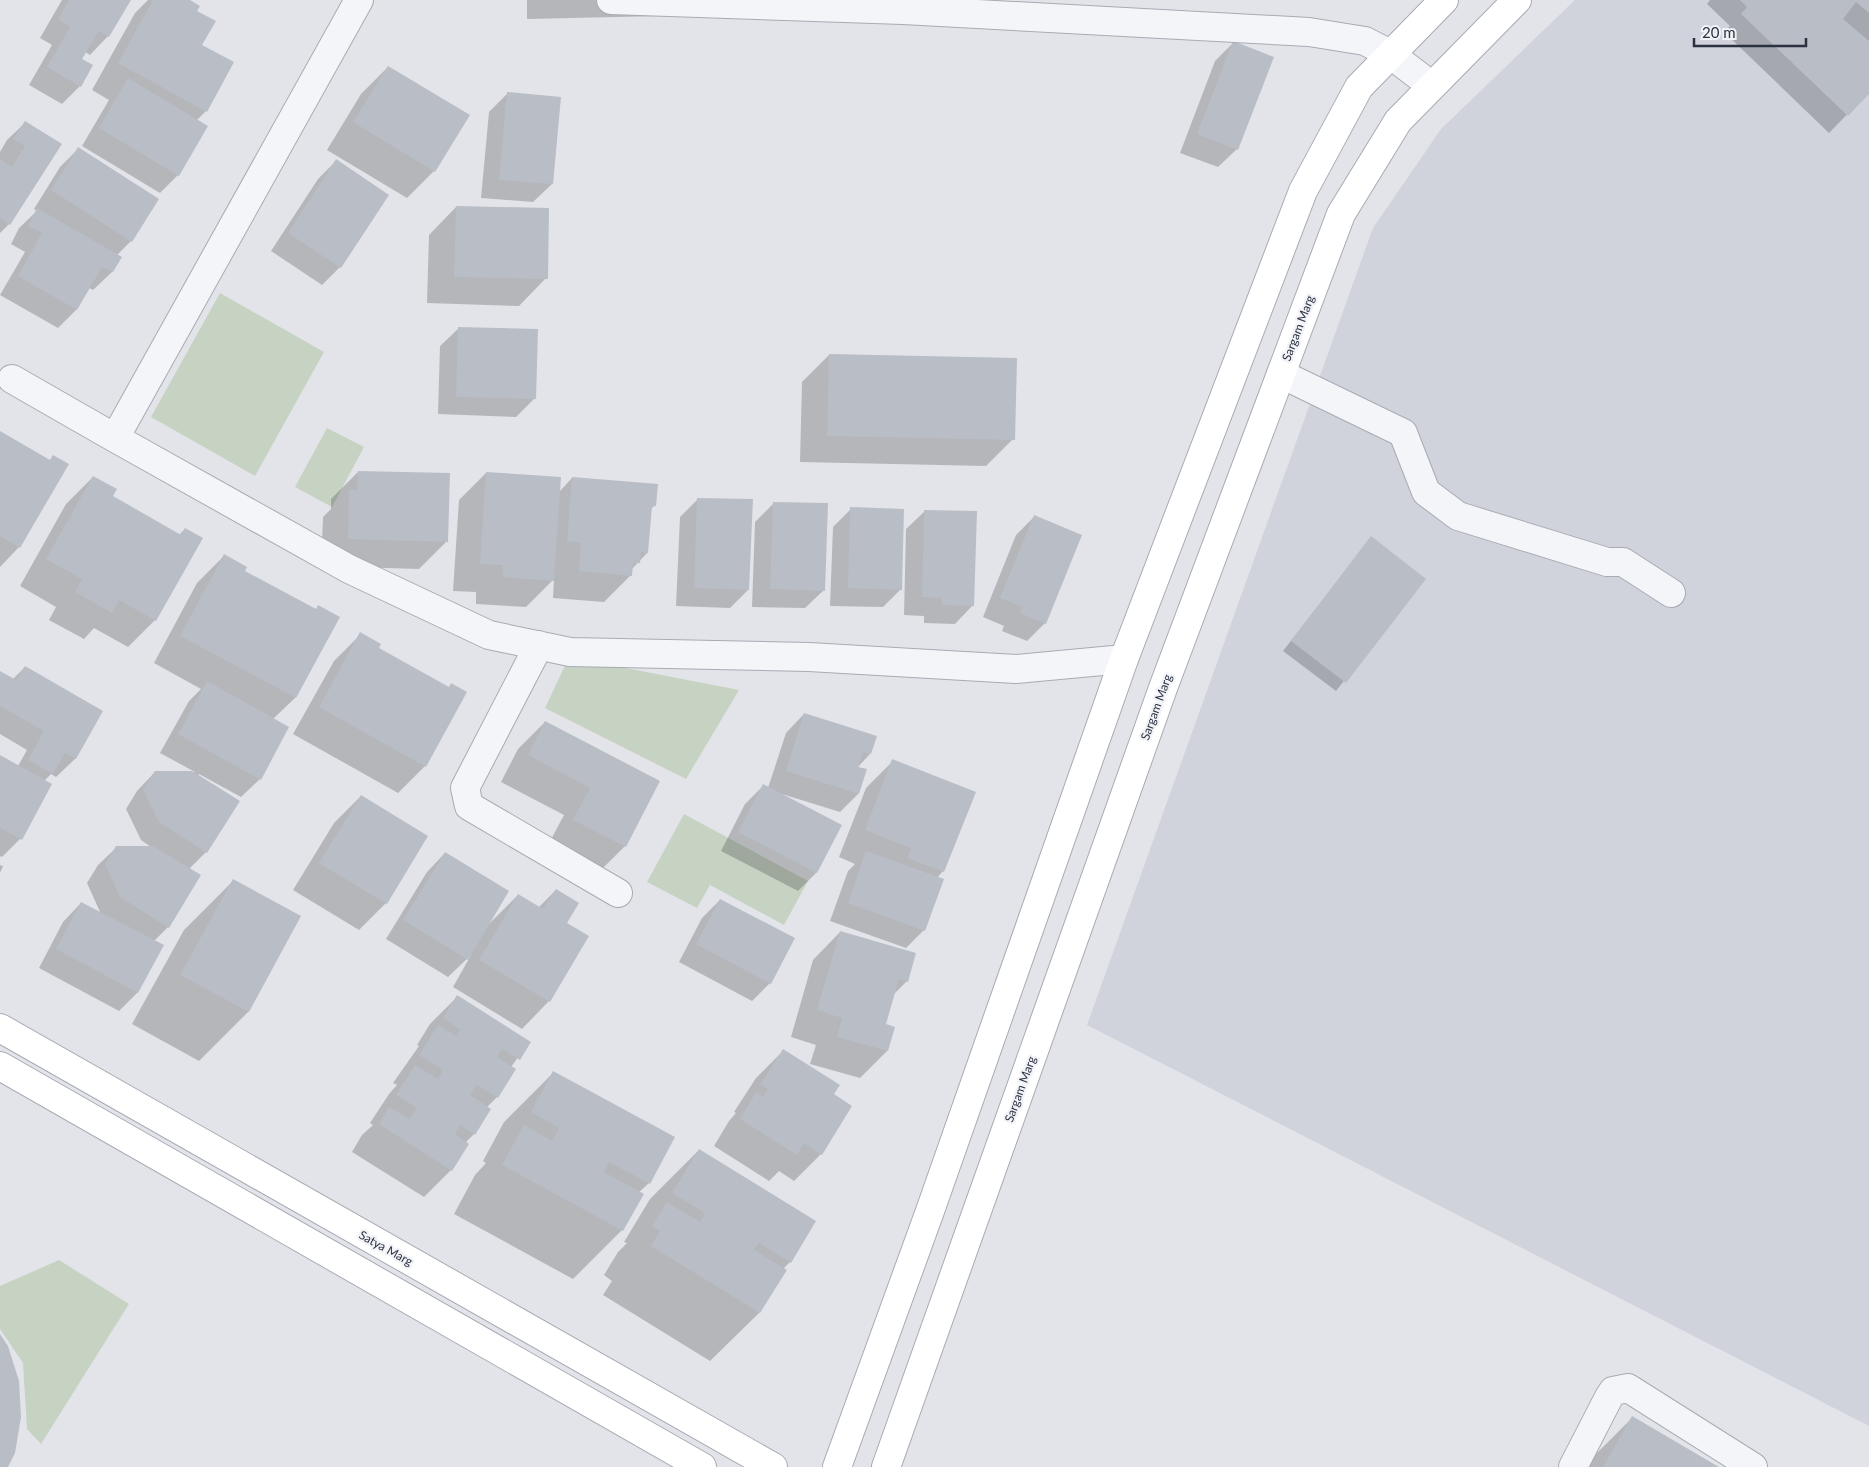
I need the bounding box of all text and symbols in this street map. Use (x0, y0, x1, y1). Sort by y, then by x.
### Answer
scale bar (1694, 15, 1806, 47)
text: 20 m (1702, 23, 1736, 41)
street label: Sargam Marg (1279, 293, 1317, 363)
street label: Sargam Marg (1137, 672, 1175, 742)
street label: Sargam Marg (1001, 1054, 1039, 1124)
street label: Satya Marg (357, 1227, 415, 1269)

